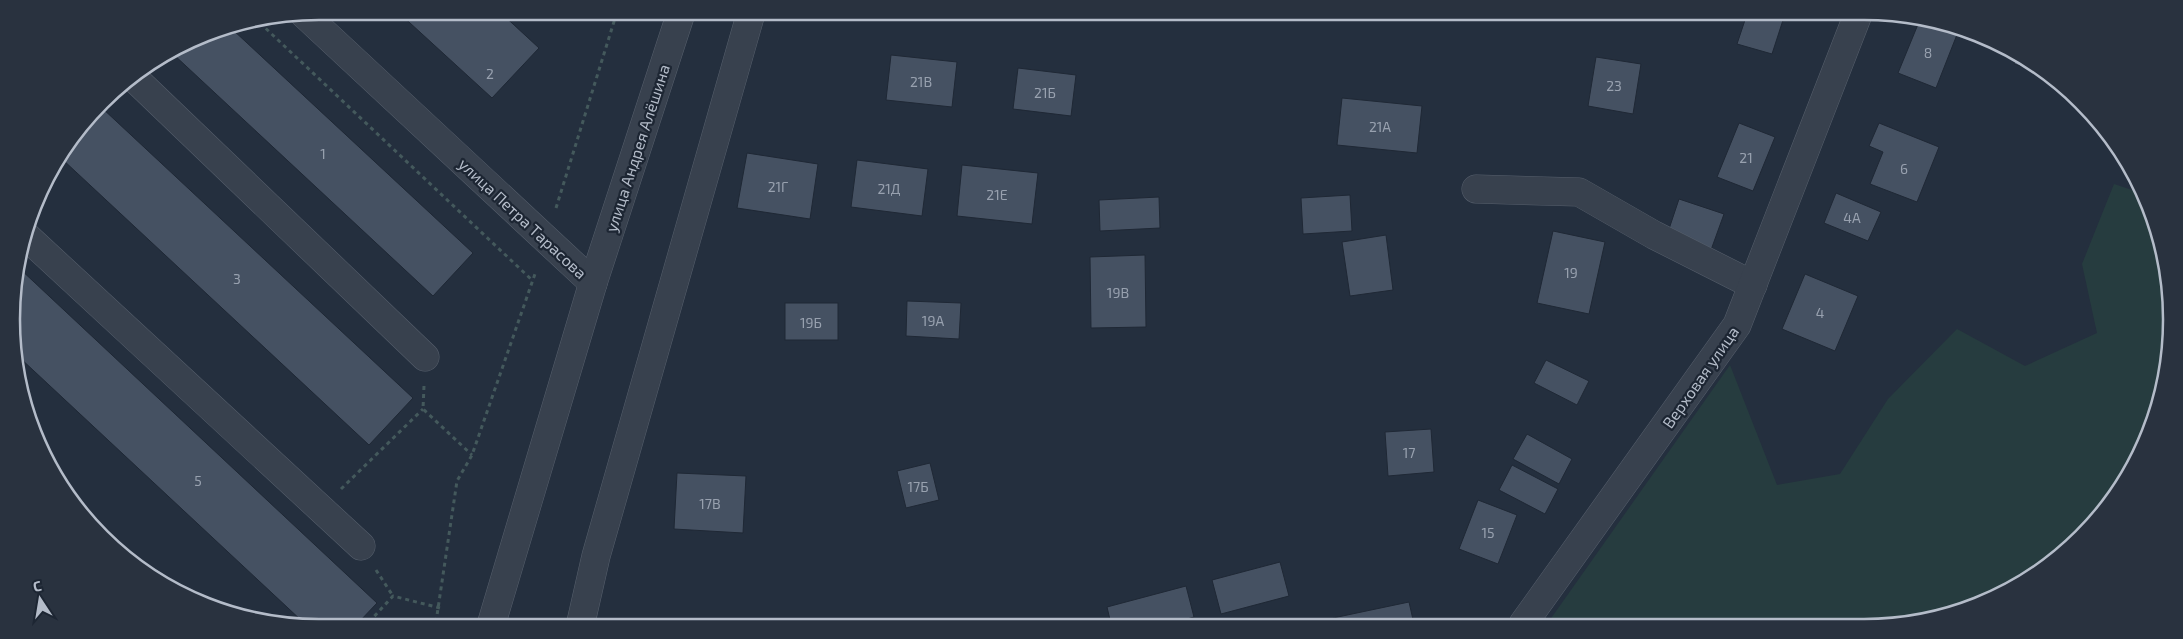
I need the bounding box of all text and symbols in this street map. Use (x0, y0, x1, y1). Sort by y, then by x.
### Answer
house number: 8 (1924, 44, 1932, 61)
street label: улица Андрея Алёшина (601, 62, 674, 235)
house number: 2 (486, 65, 494, 82)
house number: 21В (910, 73, 932, 90)
house number: 23 (1606, 77, 1622, 94)
house number: 21Б (1034, 84, 1056, 101)
house number: 21А (1369, 118, 1391, 135)
house number: 1 (320, 145, 326, 162)
house number: 21 (1739, 149, 1753, 166)
street label: улица Петра Тарасова (455, 154, 591, 283)
house number: 6 (1900, 160, 1908, 177)
house number: 21Г (768, 178, 788, 195)
house number: 21Д (877, 180, 901, 197)
house number: 21Е (986, 186, 1008, 203)
house number: 4А (1843, 209, 1861, 226)
house number: 19 (1564, 264, 1578, 281)
house number: 3 (233, 270, 241, 287)
house number: 19В (1107, 284, 1129, 301)
house number: 4 (1816, 304, 1824, 321)
house number: 19А (922, 312, 944, 329)
house number: 19Б (800, 314, 822, 331)
street label: Верховая улица (1658, 322, 1743, 432)
house number: 17 (1403, 444, 1415, 461)
house number: 5 (194, 472, 202, 489)
house number: 17Б (907, 478, 929, 495)
house number: 17В (699, 495, 721, 512)
house number: 15 (1481, 524, 1495, 541)
north arrow (15, 574, 65, 624)
text: С (31, 577, 43, 595)

